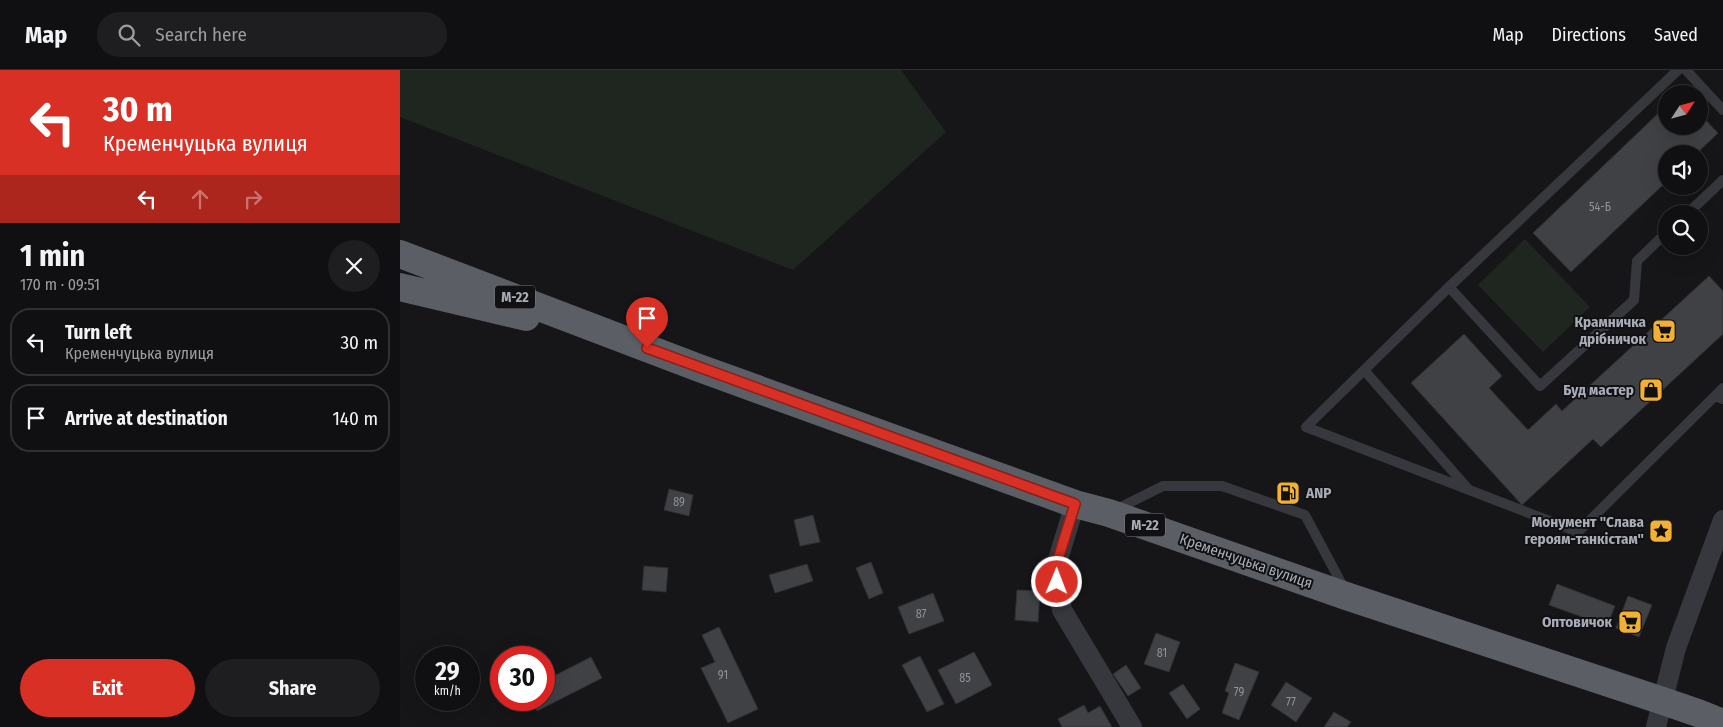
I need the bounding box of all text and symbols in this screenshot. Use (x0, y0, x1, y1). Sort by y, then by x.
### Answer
search box (97, 12, 447, 57)
text: Map (25, 21, 67, 49)
icon: search (115, 21, 143, 49)
text: Search here (155, 23, 247, 46)
text: Map (1492, 24, 1524, 46)
text: Directions (1552, 24, 1626, 46)
text: Saved (1654, 24, 1698, 46)
north arrow (1658, 85, 1708, 135)
map controls (1658, 85, 1708, 255)
text: 30 m (103, 88, 173, 130)
icon: left (20, 90, 85, 155)
text: Кременчуцька вулиця (103, 130, 308, 157)
button: sound (1658, 145, 1708, 195)
icon: left (133, 185, 161, 213)
icon: ahead (186, 185, 214, 213)
icon: right (239, 185, 267, 213)
house number: 54-Б (1589, 200, 1611, 214)
button: search (1658, 205, 1708, 255)
text: 1 min (20, 238, 85, 274)
button: close (328, 240, 380, 292)
text: 170 m · 09:51 (20, 275, 100, 294)
road number: М-22 (495, 286, 535, 308)
pin (626, 297, 668, 348)
icon: arrive (633, 304, 661, 332)
place label: Крамничка дрібничок (1574, 313, 1647, 348)
supermarket icon: Крамничка дрібничок (1651, 318, 1677, 344)
text: Turn left (65, 321, 132, 344)
icon: left (22, 328, 50, 356)
text: 30 m (340, 331, 378, 354)
text: Кременчуцька вулиця (65, 344, 214, 363)
shop icon: Буд мастер (1638, 377, 1664, 403)
place label: Буд мастер (1563, 381, 1634, 399)
icon: arrive (22, 404, 50, 432)
text: Arrive at destination (65, 407, 228, 430)
text: 140 m (332, 407, 378, 430)
fuel station icon: ANP (1275, 480, 1301, 506)
place label: ANP (1305, 484, 1331, 502)
house number: 89 (673, 495, 685, 509)
place label: Монумент "Слава героям-танкістам" (1524, 513, 1645, 548)
road number: М-22 (1125, 514, 1165, 536)
place icon: Монумент "Слава героям-танкістам" (1648, 518, 1674, 544)
street label: Кременчуцька вулиця (1177, 530, 1315, 592)
position arrow (1030, 555, 1082, 607)
house number: 87 (916, 607, 926, 621)
supermarket icon: Оптовичок (1617, 609, 1643, 635)
place label: Оптовичок (1542, 613, 1612, 631)
speed limit sign: 30 (490, 646, 555, 711)
house number: 81 (1157, 646, 1167, 660)
text: 29 (435, 657, 460, 687)
button: Exit (20, 659, 195, 717)
button: Share (205, 659, 380, 717)
house number: 91 (718, 668, 728, 682)
house number: 85 (959, 671, 971, 685)
text: km/h (434, 684, 461, 698)
house number: 79 (1234, 685, 1244, 699)
house number: 77 (1286, 695, 1296, 709)

